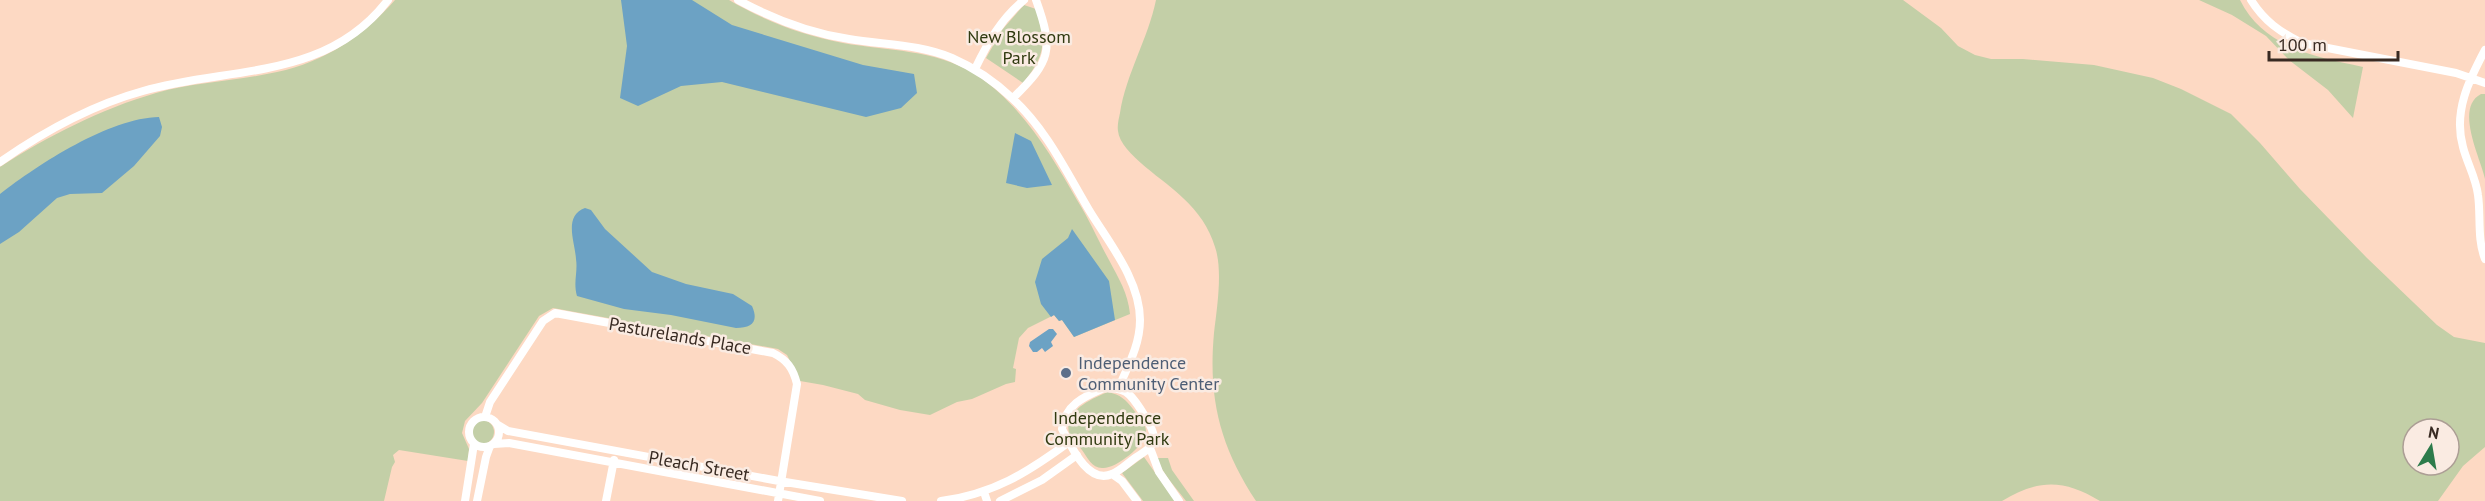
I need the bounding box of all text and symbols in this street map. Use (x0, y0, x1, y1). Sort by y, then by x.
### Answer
scale bar (2269, 24, 2398, 62)
park label: New Blossom Park (967, 25, 1071, 69)
text: 100 m (2278, 33, 2327, 56)
street label: Pasturelands Place (607, 312, 753, 359)
place label: Independence Community Center (1078, 351, 1219, 395)
marker: Independence Community Center (1059, 366, 1073, 380)
park label: Independence Community Park (1045, 406, 1170, 450)
north arrow (2401, 417, 2461, 477)
text: N (2427, 421, 2441, 443)
street label: Pleach Street (647, 445, 751, 486)

